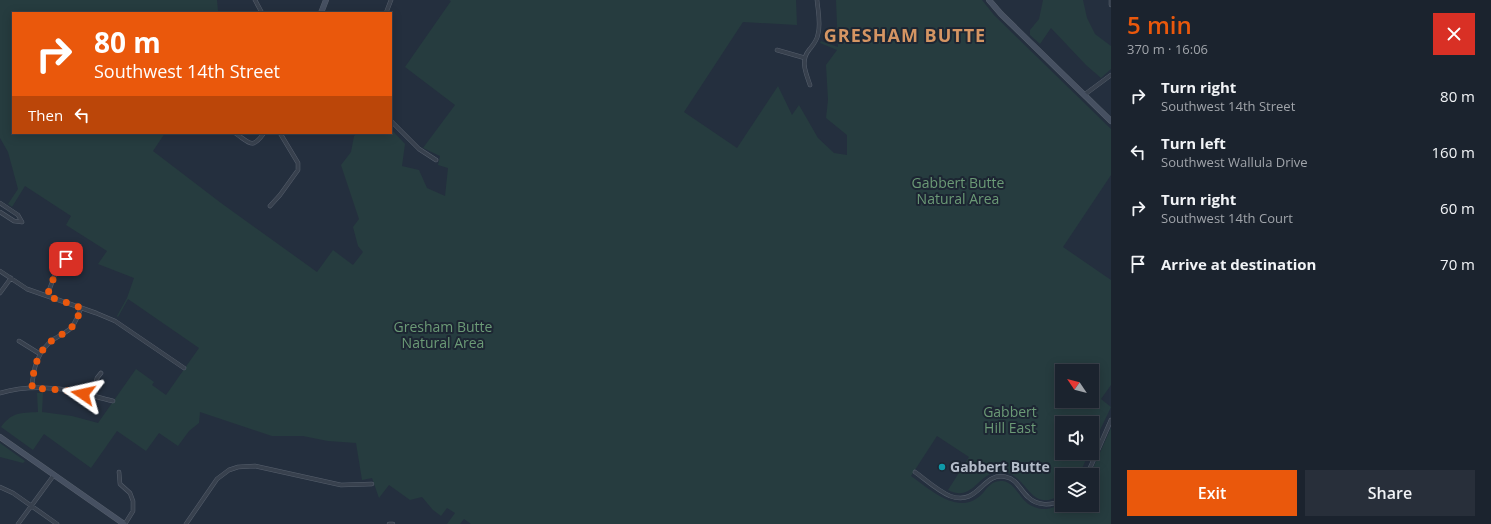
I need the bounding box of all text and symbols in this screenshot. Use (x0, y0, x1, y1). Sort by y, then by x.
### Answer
text: 5 min (1127, 8, 1192, 41)
button: close (1433, 13, 1475, 55)
text: 80 m (94, 23, 161, 61)
district label: GRESHAM BUTTE (824, 23, 986, 47)
icon: right (28, 28, 80, 80)
text: 370 m · 16:06 (1127, 40, 1208, 58)
text: Southwest 14th Street (94, 59, 280, 83)
text: Turn right (1161, 77, 1236, 97)
icon: right (1127, 85, 1149, 107)
text: 80 m (1440, 86, 1475, 106)
text: Southwest 14th Street (1161, 97, 1295, 115)
icon: left (71, 104, 93, 126)
text: Then (28, 105, 63, 125)
text: Turn left (1161, 133, 1226, 153)
icon: left (1127, 141, 1149, 163)
text: 160 m (1431, 142, 1475, 162)
text: Southwest Wallula Drive (1161, 153, 1308, 171)
park label: Gabbert Butte Natural Area (912, 173, 1005, 208)
text: Turn right (1161, 189, 1236, 209)
icon: right (1127, 197, 1149, 219)
text: 60 m (1440, 198, 1475, 218)
text: Southwest 14th Court (1161, 209, 1293, 227)
pin (49, 242, 83, 276)
icon: arrive (55, 248, 77, 270)
icon: arrive (1127, 253, 1149, 275)
text: Arrive at destination (1161, 254, 1316, 274)
text: 70 m (1440, 254, 1475, 274)
park label: Gresham Butte Natural Area (394, 317, 493, 352)
north arrow (1055, 364, 1099, 408)
map controls (1055, 364, 1099, 512)
position arrow (62, 373, 104, 415)
park label: Gabbert Hill East (983, 402, 1037, 437)
button: sound (1055, 416, 1099, 460)
place label: Gabbert Butte (950, 457, 1050, 476)
marker: Gabbert Butte (937, 462, 947, 472)
button: layers (1055, 468, 1099, 512)
button: Exit (1127, 470, 1297, 516)
button: Share (1305, 470, 1475, 516)

